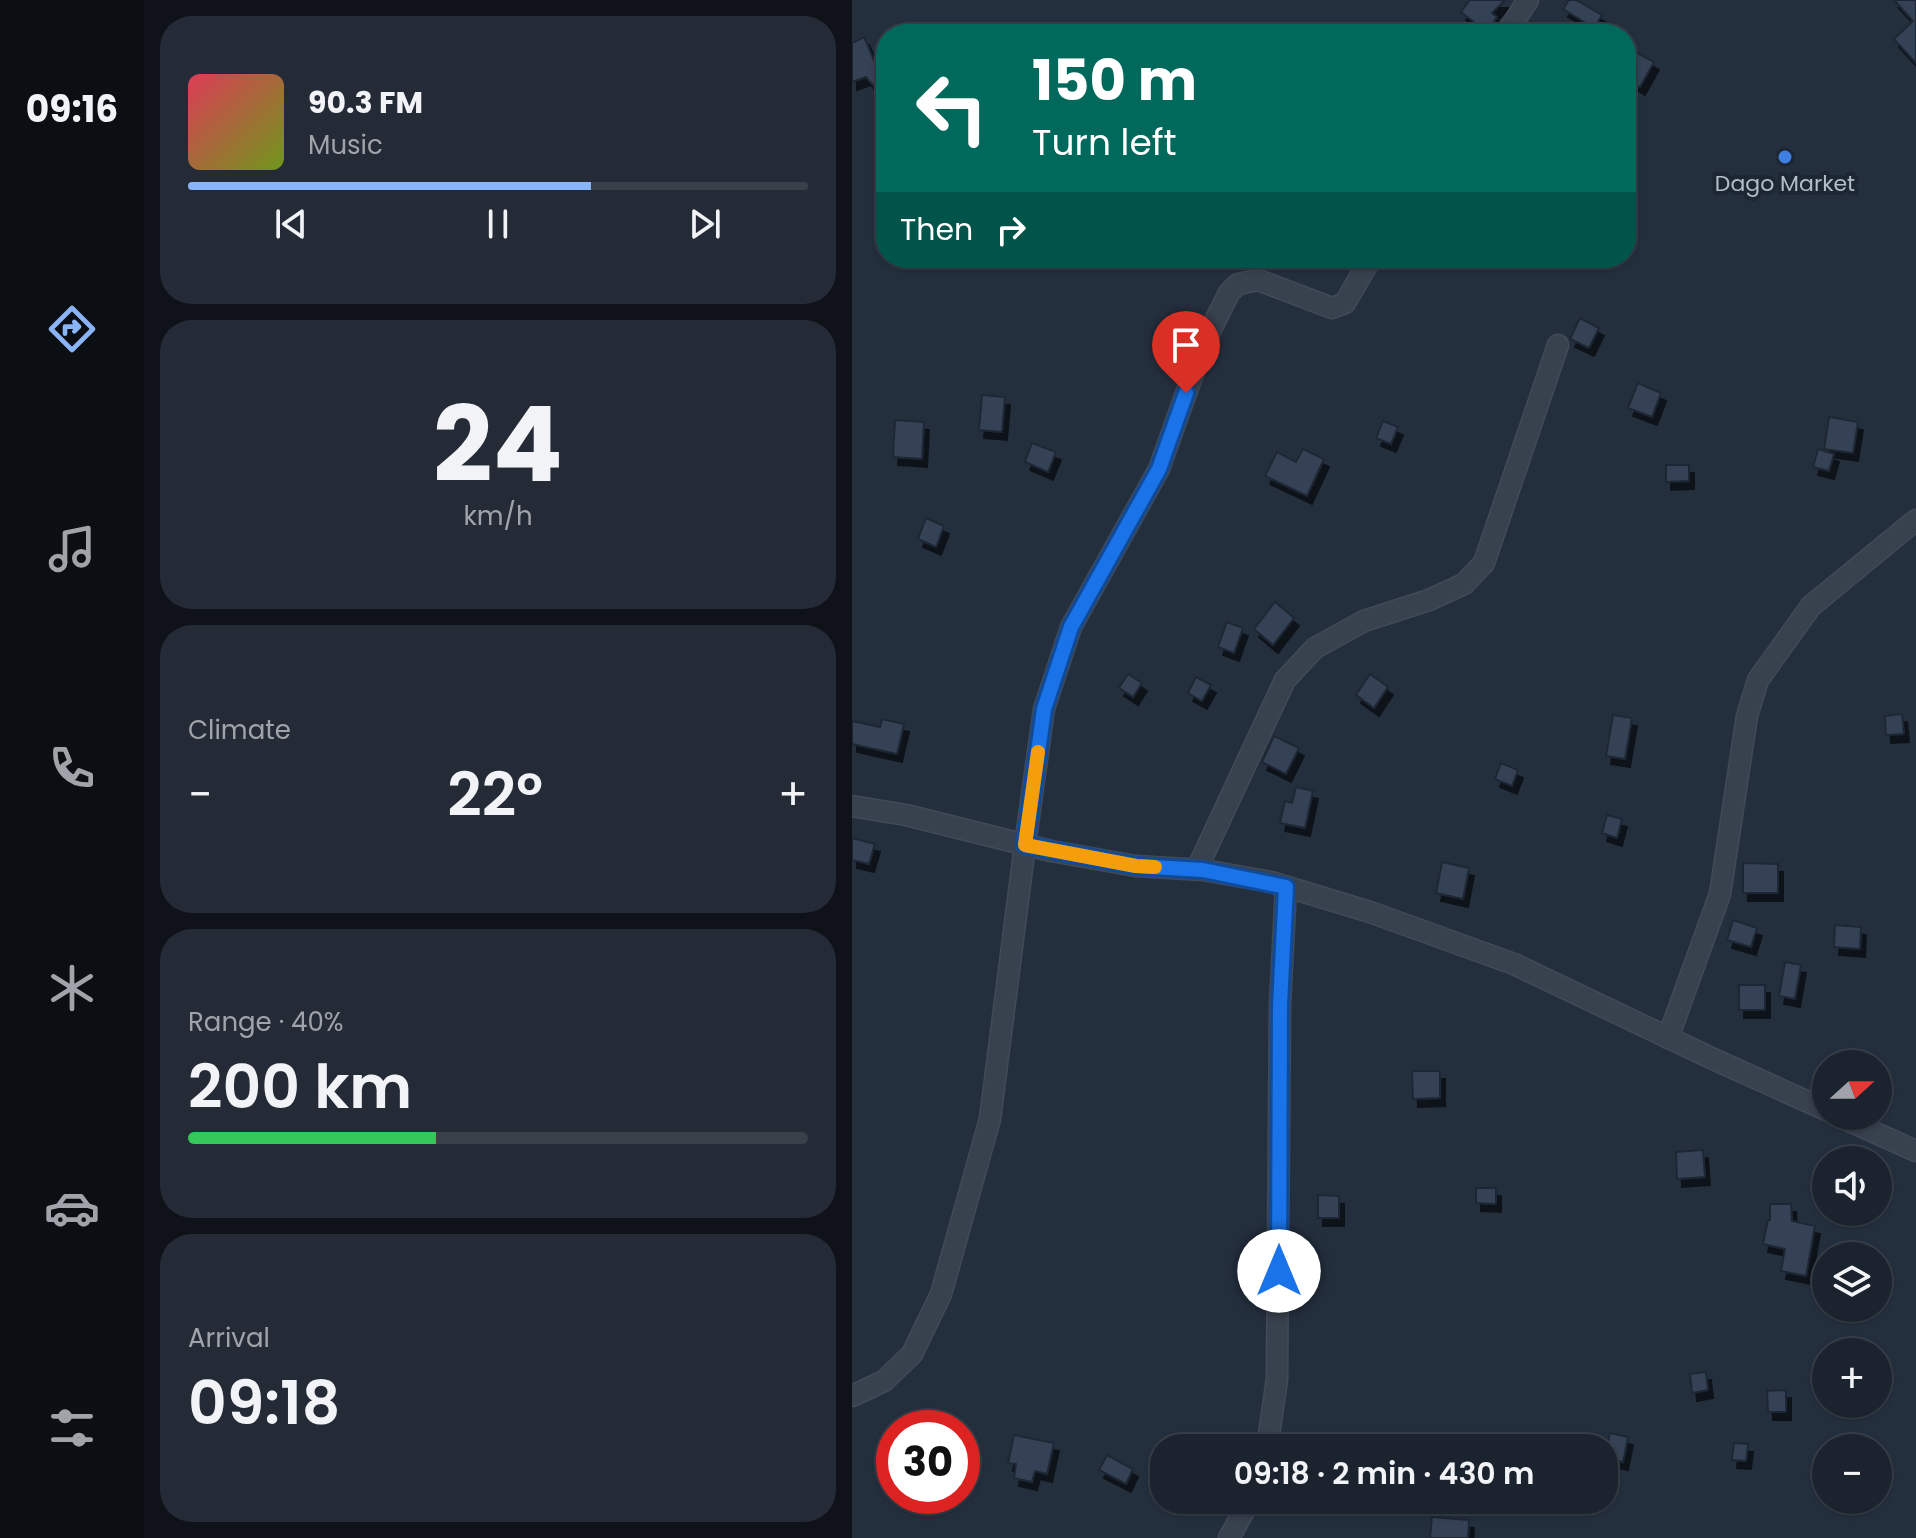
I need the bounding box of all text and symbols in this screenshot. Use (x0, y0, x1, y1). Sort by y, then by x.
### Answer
text: 150 m (1032, 41, 1197, 120)
icon: left (900, 56, 1004, 160)
text: 90.3 FM (308, 81, 423, 124)
text: 09:16 (26, 84, 118, 135)
text: Turn left (1032, 117, 1177, 168)
text: Music (308, 127, 383, 163)
marker: Dago Market (1776, 148, 1794, 166)
place label: Dago Market (1715, 168, 1855, 199)
icon: previous (269, 202, 313, 246)
icon: pause (476, 202, 520, 246)
icon: next (683, 202, 727, 246)
text: Then (900, 208, 973, 251)
icon: right (989, 208, 1033, 252)
icon: directions (44, 301, 100, 357)
pin (1152, 311, 1220, 393)
icon: arrive (1164, 323, 1208, 367)
text: 24 (433, 372, 563, 517)
text: km/h (463, 498, 533, 534)
icon: music (44, 521, 100, 577)
text: Climate (188, 712, 291, 748)
icon: phone (44, 740, 100, 796)
text: 22° (447, 753, 543, 837)
text: − (188, 764, 212, 825)
text: + (778, 764, 808, 825)
icon: climate (44, 960, 100, 1016)
text: Range · 40% (188, 1004, 344, 1040)
text: 200 km (188, 1045, 412, 1129)
north arrow (1812, 1050, 1892, 1130)
map controls (1812, 1050, 1892, 1514)
button: sound (1812, 1146, 1892, 1226)
icon: car (44, 1180, 100, 1236)
position arrow (1237, 1229, 1321, 1313)
button: layers (1812, 1242, 1892, 1322)
text: Arrival (188, 1320, 270, 1356)
button: + (1812, 1338, 1892, 1418)
text: 09:18 (188, 1361, 340, 1445)
icon: filters (44, 1400, 100, 1456)
speed limit sign: 30 (876, 1410, 980, 1514)
button: − (1812, 1434, 1892, 1514)
text: 09:18 · 2 min · 430 m (1234, 1452, 1534, 1495)

